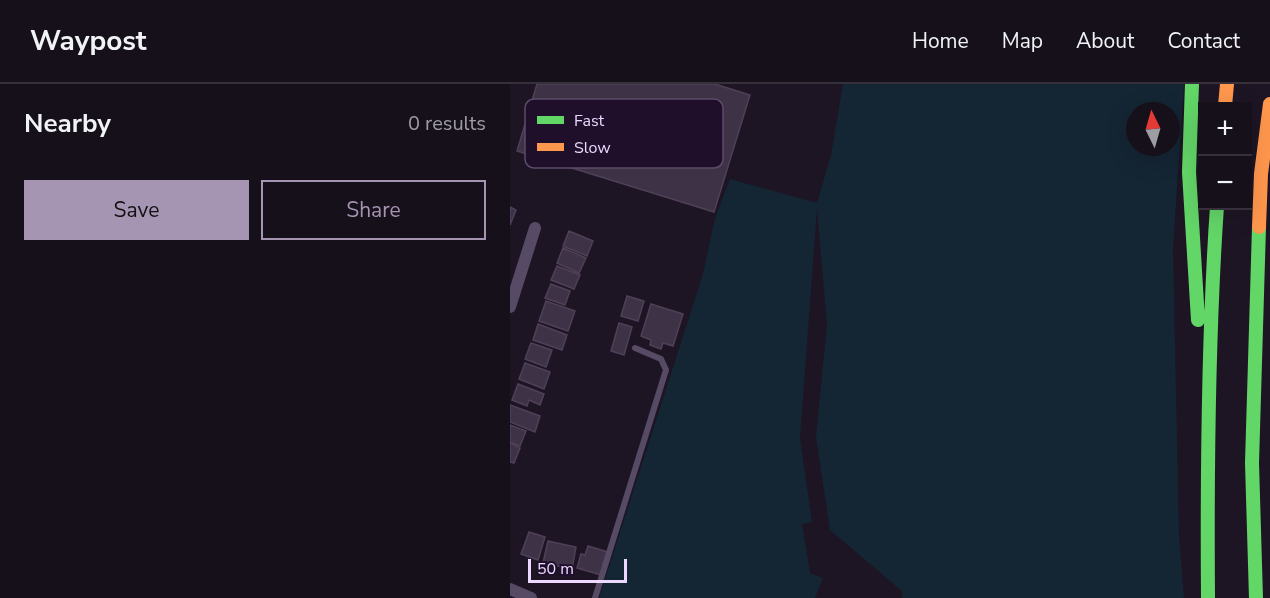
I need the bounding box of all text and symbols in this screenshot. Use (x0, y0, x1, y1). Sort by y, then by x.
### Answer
text: Waypost (30, 22, 147, 60)
text: Home (912, 27, 969, 55)
text: Map (1002, 27, 1043, 55)
text: About (1076, 27, 1134, 55)
text: Contact (1167, 27, 1240, 55)
legend (525, 99, 723, 168)
north arrow (1126, 102, 1180, 156)
map controls (1198, 102, 1252, 210)
button: + (1198, 102, 1252, 156)
text: Nearby (24, 106, 111, 141)
text: 0 results (408, 110, 486, 137)
text: Fast (574, 110, 605, 132)
text: Slow (574, 137, 611, 159)
button: − (1198, 156, 1252, 210)
button: Save (24, 180, 249, 240)
button: Share (261, 180, 486, 240)
scale bar (528, 556, 627, 584)
text: 50 m (537, 558, 574, 580)

